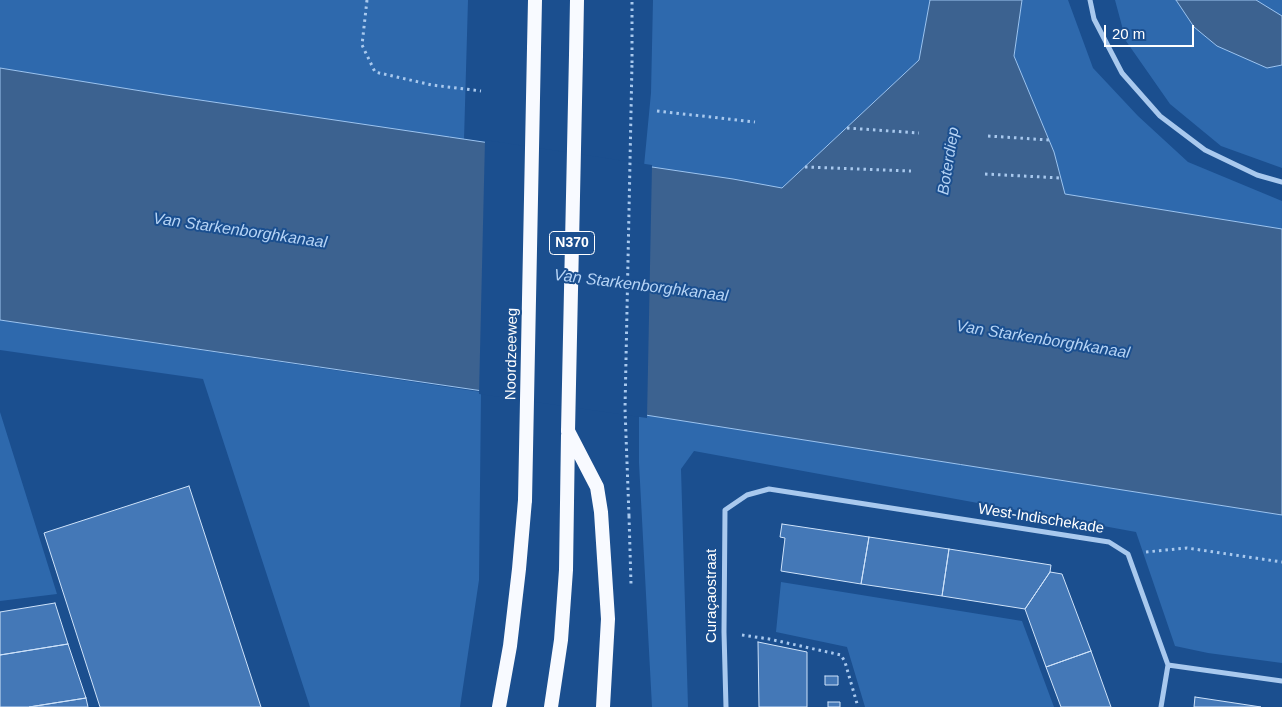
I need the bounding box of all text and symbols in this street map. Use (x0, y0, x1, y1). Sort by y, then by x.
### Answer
scale bar (1107, 15, 1197, 47)
text: 20 m (1112, 25, 1145, 42)
water label: Boterdiep (934, 126, 964, 196)
water label: Van Starkenborghkanaal (152, 209, 328, 253)
road number: N370 (550, 232, 594, 254)
water label: Van Starkenborghkanaal (553, 266, 729, 306)
street label: Noordzeeweg (502, 308, 522, 400)
water label: Van Starkenborghkanaal (955, 317, 1131, 363)
street label: West-Indischekade (977, 500, 1105, 538)
street label: Curaçaostraat (703, 549, 721, 643)

